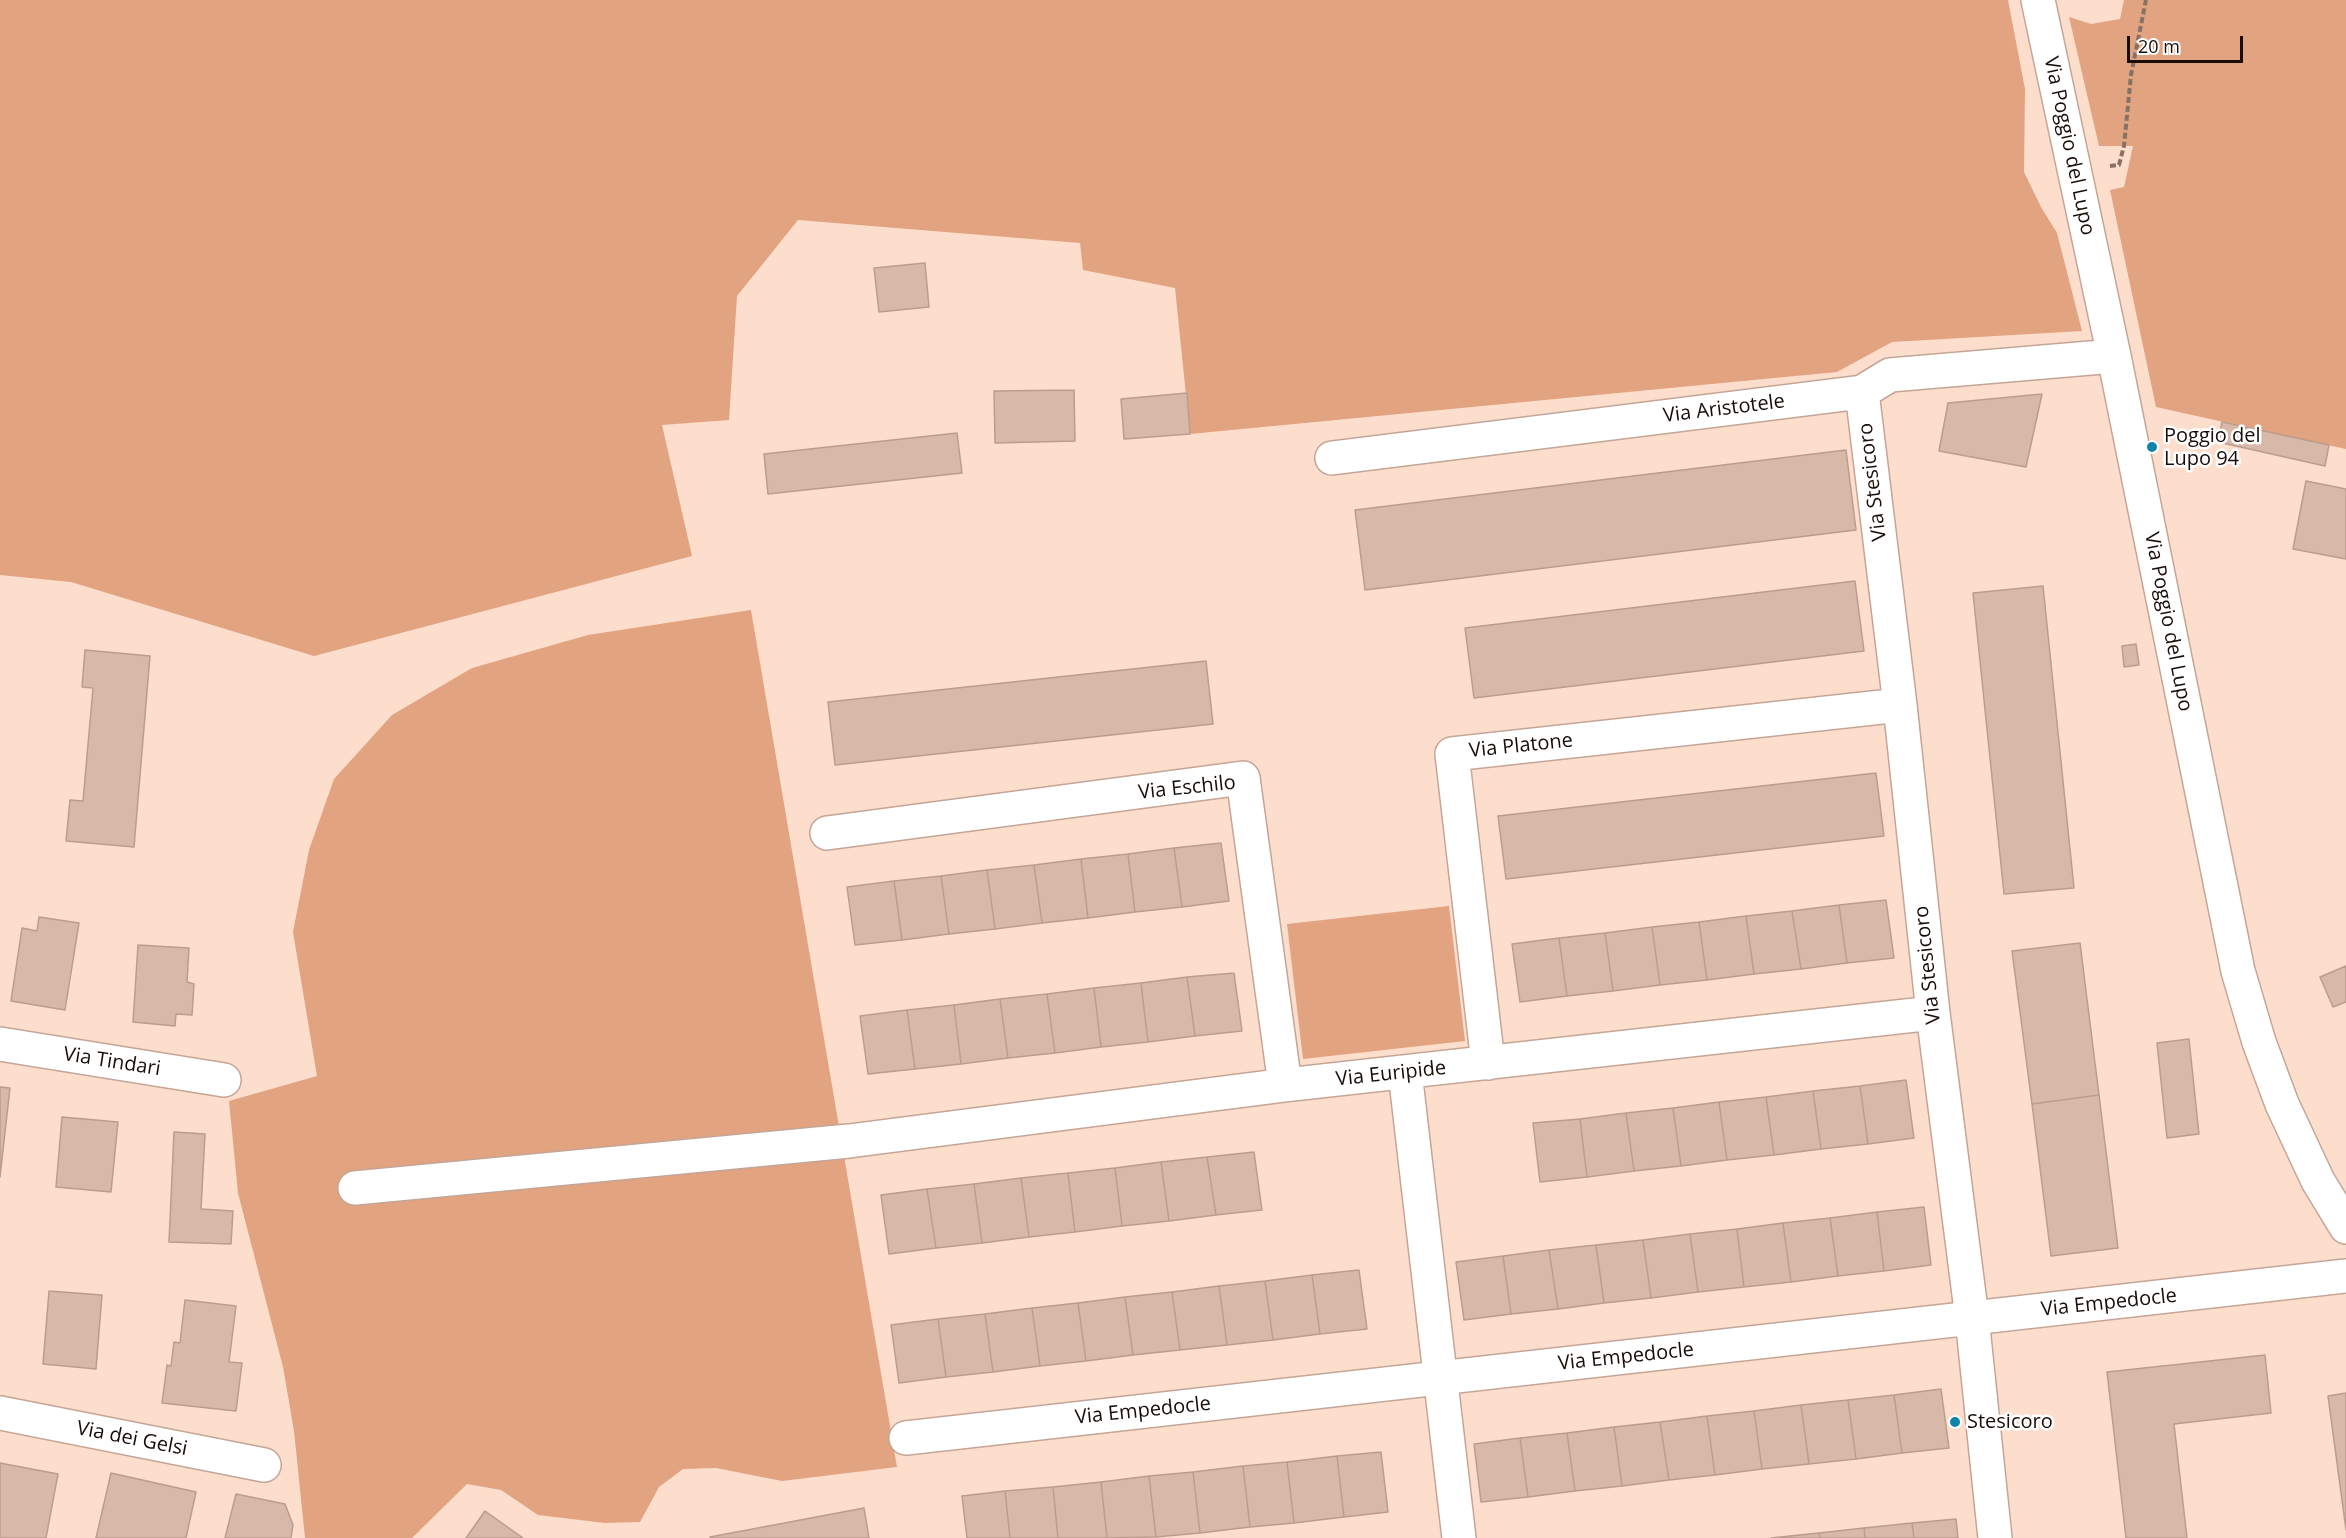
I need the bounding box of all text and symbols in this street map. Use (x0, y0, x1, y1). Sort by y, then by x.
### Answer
scale bar (2130, 24, 2246, 62)
text: 20 m (2138, 34, 2180, 58)
street label: Via Poggio del Lupo (2038, 54, 2100, 238)
street label: Via Aristotele (1662, 390, 1786, 428)
street label: Via Stesicoro (1854, 421, 1892, 543)
place label: Poggio del Lupo 94 (2164, 424, 2261, 471)
marker: Poggio del Lupo 94 (2145, 440, 2159, 454)
street label: Via Poggio del Lupo (2139, 530, 2197, 714)
street label: Via Platone (1468, 729, 1574, 763)
street label: Via Eschilo (1137, 771, 1237, 805)
street label: Via Stesicoro (1910, 905, 1946, 1025)
street label: Via Tindari (62, 1042, 162, 1082)
street label: Via Euripide (1335, 1056, 1447, 1092)
street label: Via Empedocle (2040, 1284, 2178, 1322)
street label: Via Empedocle (1557, 1338, 1695, 1376)
street label: Via Empedocle (1074, 1392, 1212, 1430)
place label: Stesicoro (1967, 1410, 2053, 1434)
marker: Stesicoro (1948, 1415, 1962, 1429)
street label: Via dei Gelsi (75, 1416, 189, 1462)

